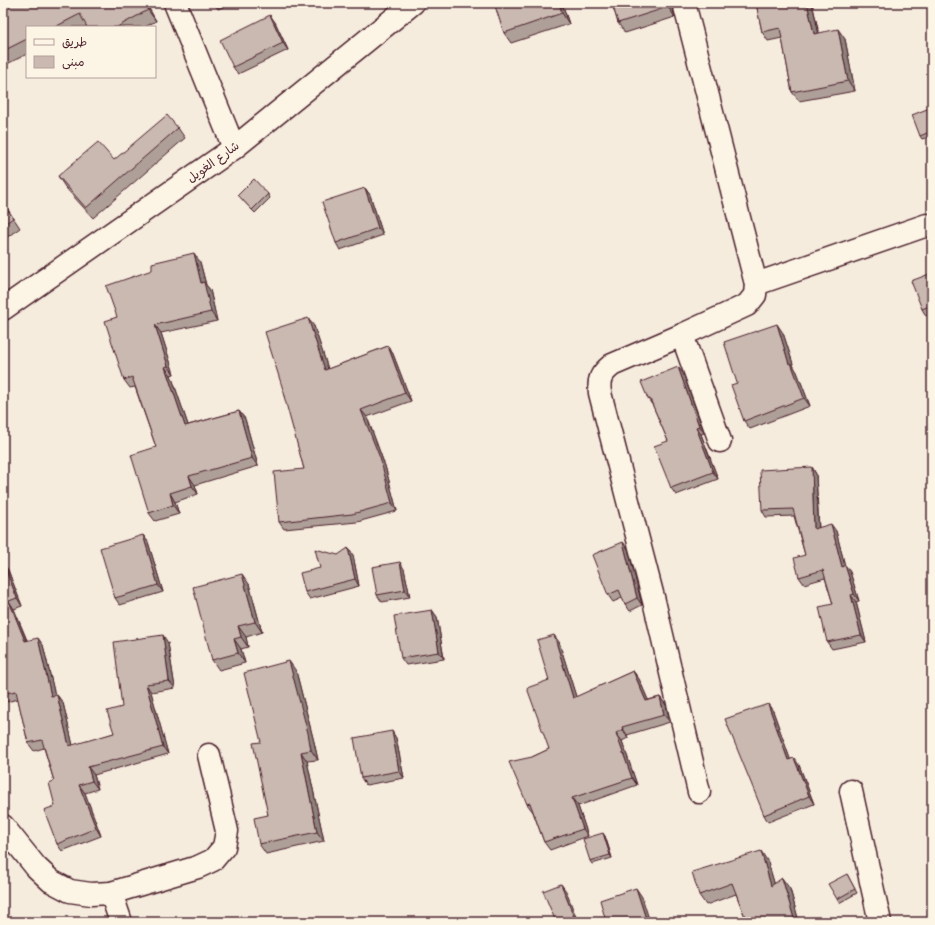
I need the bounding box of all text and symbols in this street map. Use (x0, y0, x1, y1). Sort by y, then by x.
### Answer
legend (26, 26, 156, 78)
text: طريق (62, 33, 87, 49)
text: مبنى (62, 53, 85, 70)
street label: شارع الغويل (183, 137, 243, 187)

